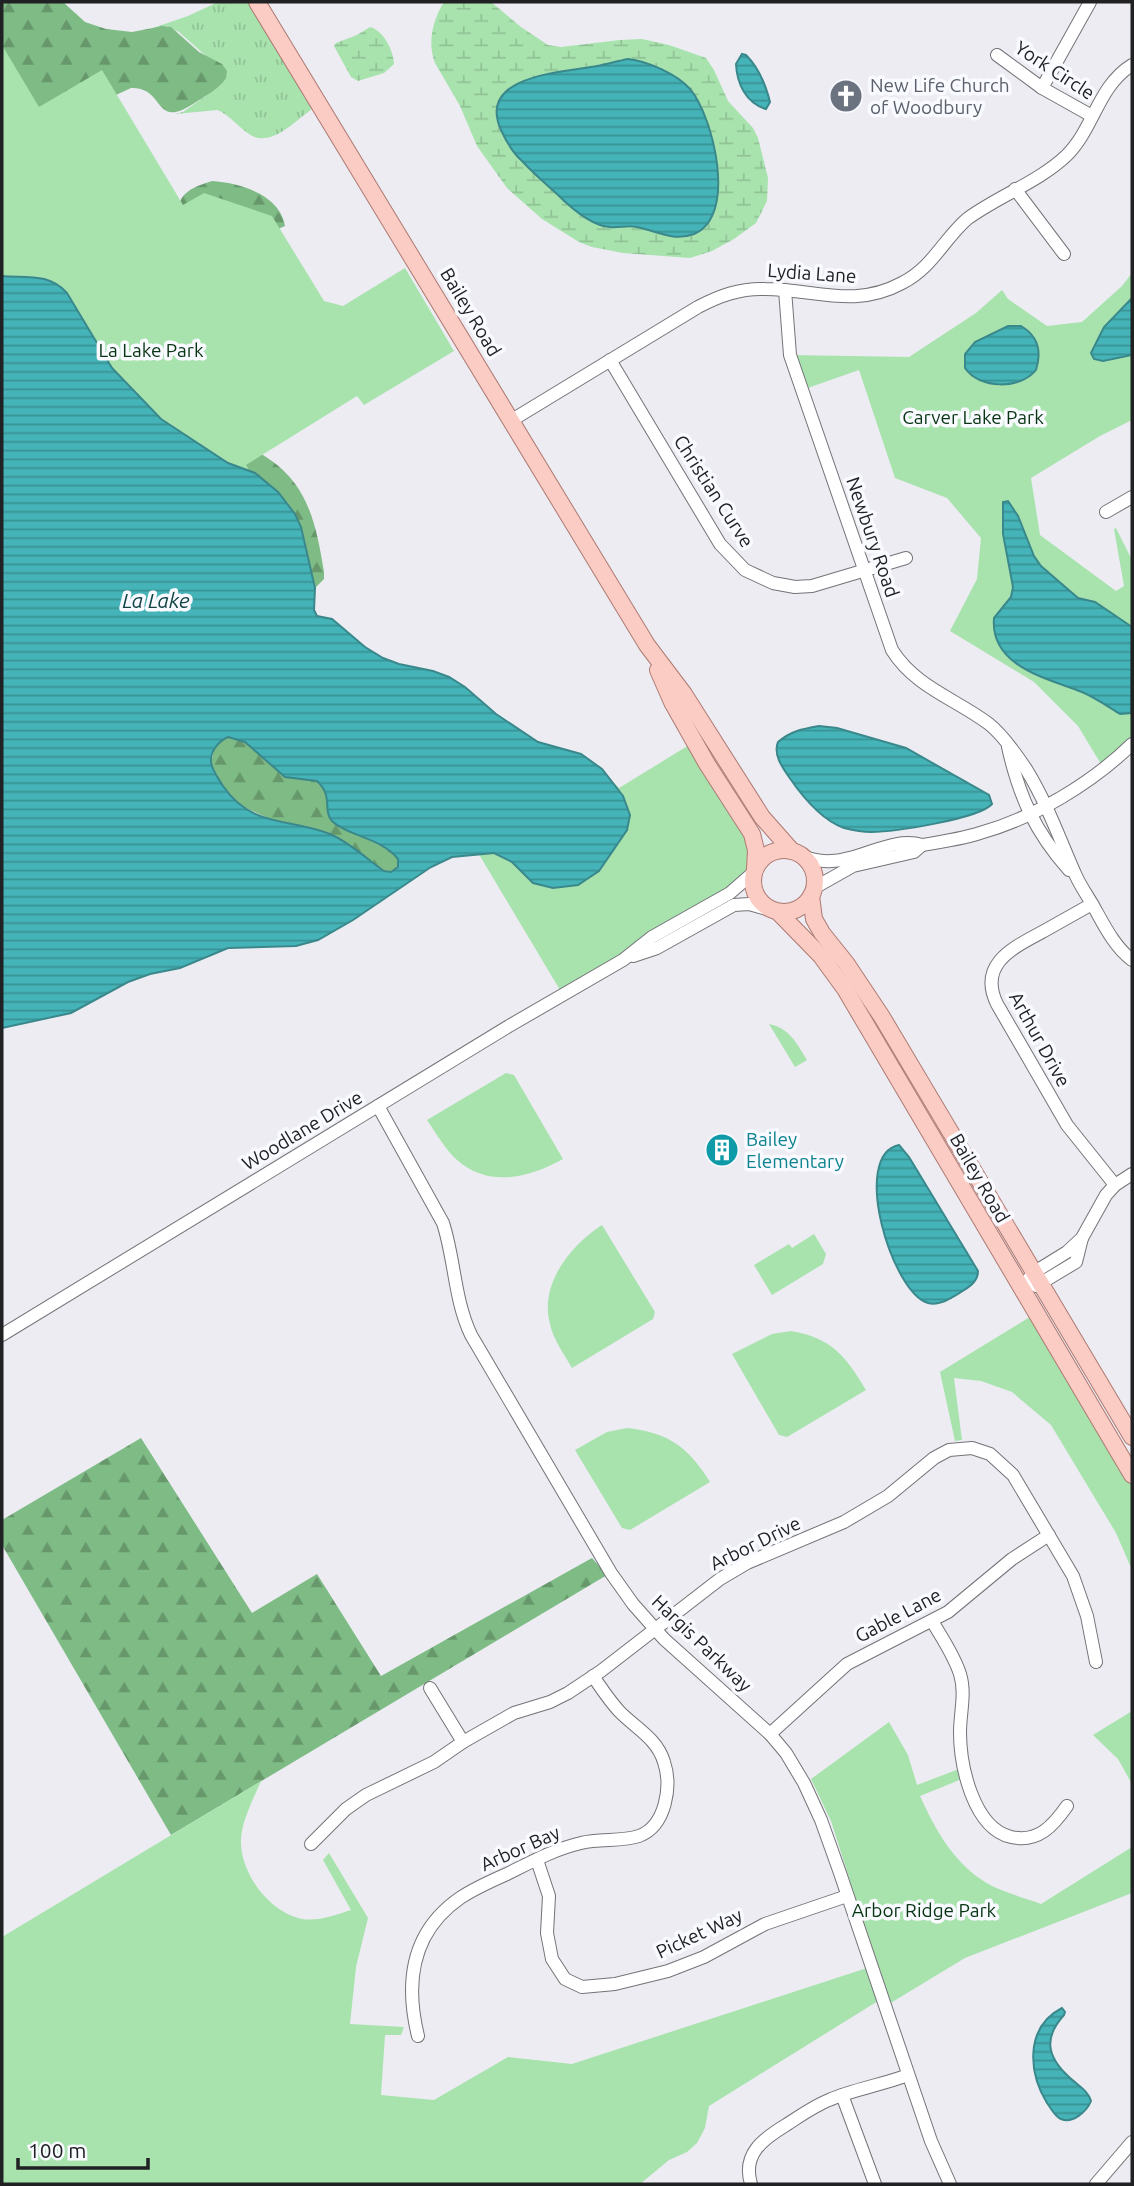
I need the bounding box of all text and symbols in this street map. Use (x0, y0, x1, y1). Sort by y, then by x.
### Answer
street label: York Circle (1011, 36, 1099, 104)
place label: New Life Church of Woodbury (870, 74, 1010, 118)
church icon: New Life Church of Woodbury (827, 77, 865, 115)
street label: Lydia Lane (767, 259, 857, 287)
street label: Bailey Road (436, 264, 506, 360)
park label: La Lake Park (98, 339, 204, 361)
park label: Carver Lake Park (902, 406, 1044, 428)
street label: Christian Curve (670, 431, 758, 551)
street label: Newbury Road (842, 474, 904, 600)
water label: La Lake (122, 588, 190, 612)
street label: Arthur Drive (1005, 988, 1075, 1090)
street label: Woodlane Drive (238, 1086, 366, 1174)
place label: Bailey Elementary (746, 1128, 844, 1172)
street label: Bailey Road (946, 1130, 1014, 1226)
building icon: Bailey Elementary (703, 1131, 741, 1169)
street label: Arbor Drive (706, 1512, 804, 1574)
street label: Gable Lane (851, 1583, 945, 1647)
street label: Hargis Parkway (648, 1590, 756, 1696)
street label: Arbor Bay (477, 1821, 563, 1875)
park label: Arbor Ridge Park (852, 1899, 997, 1921)
street label: Picket Way (652, 1903, 746, 1963)
scale bar (18, 2126, 147, 2170)
text: 100 m (28, 2138, 86, 2162)

